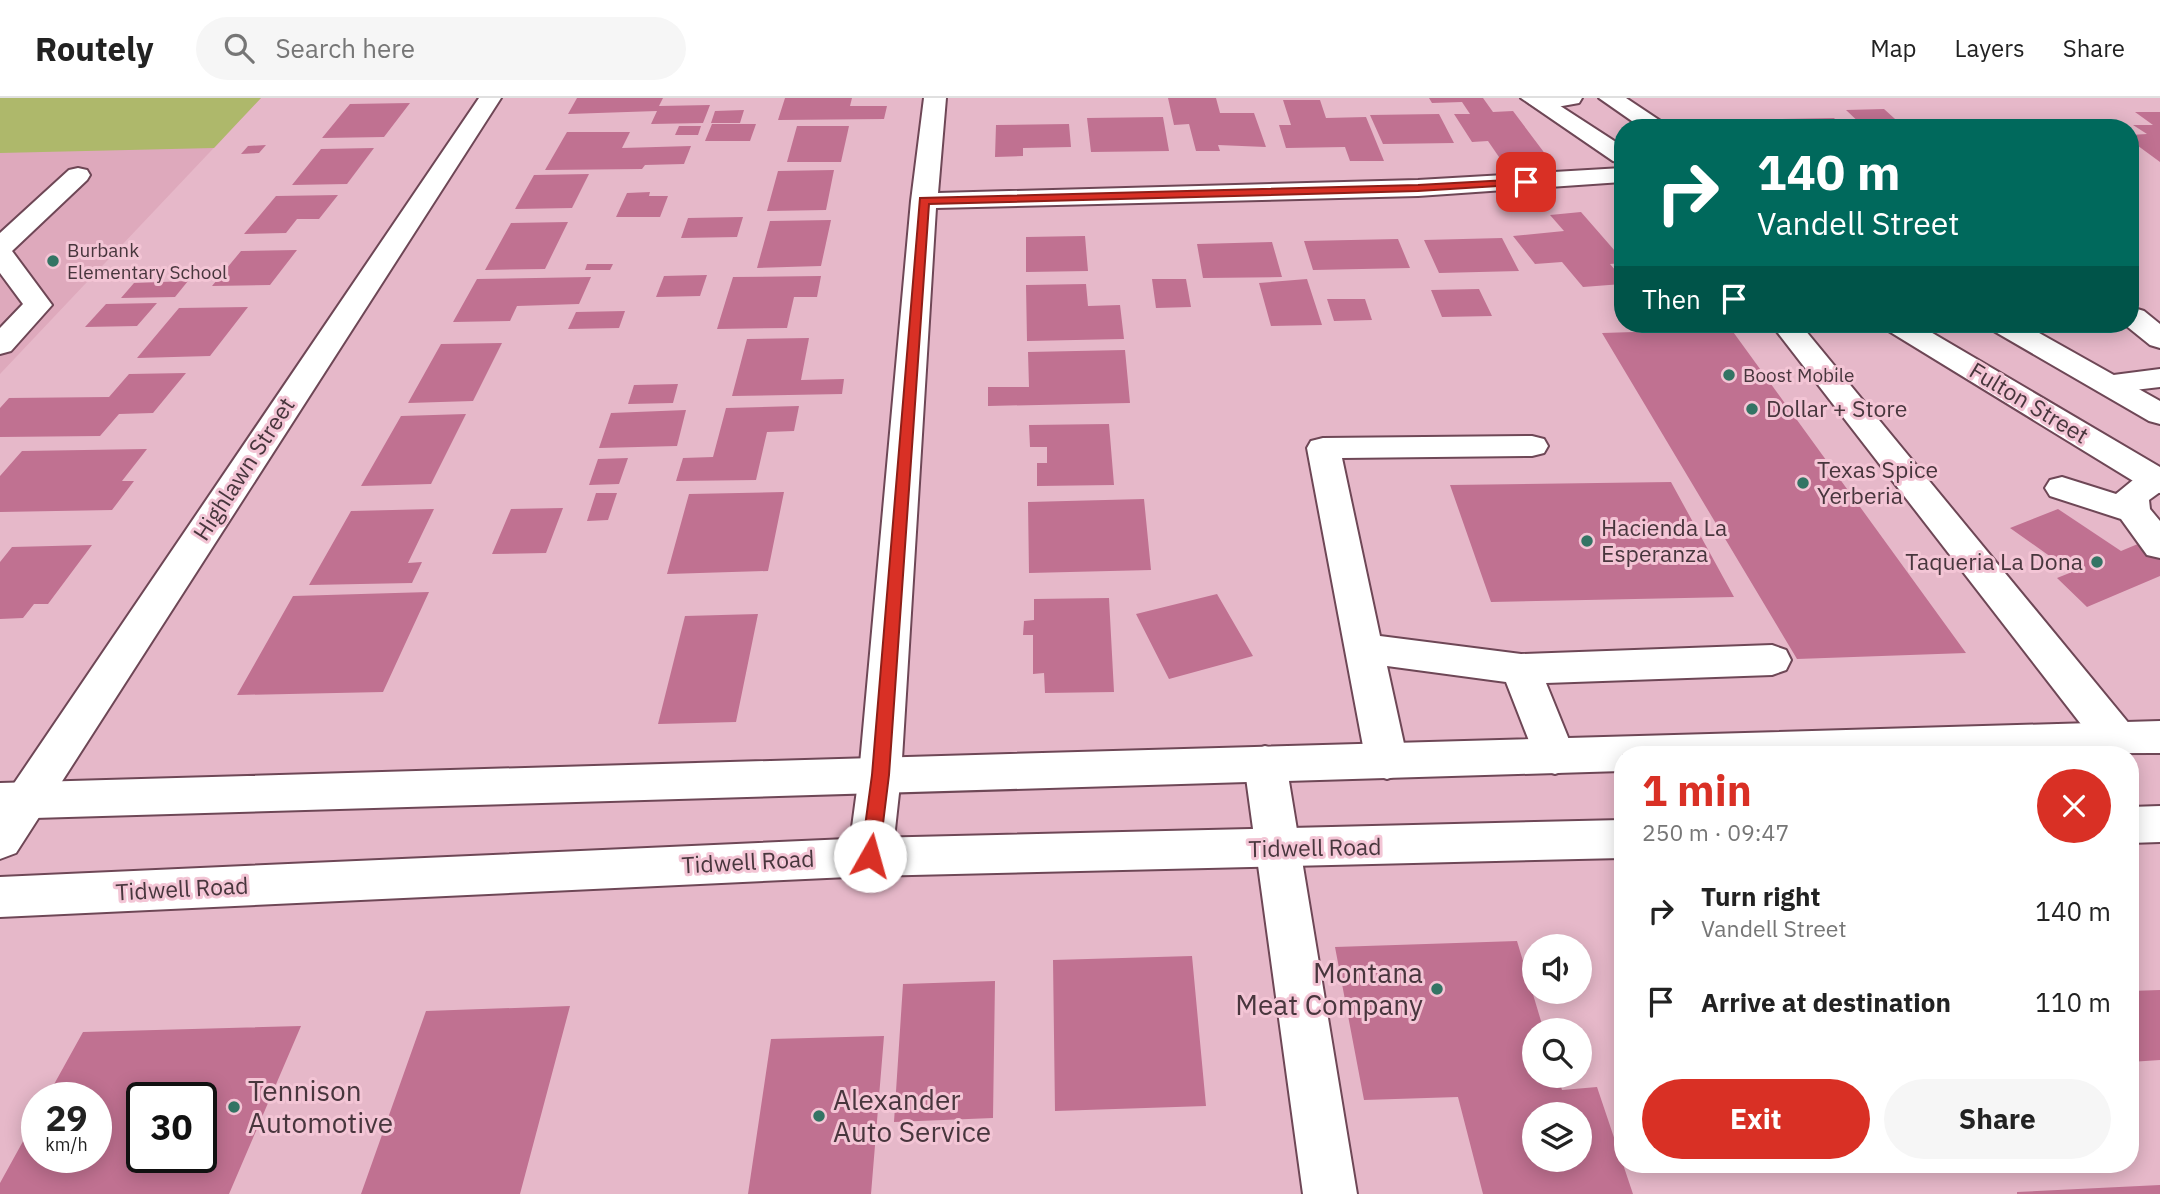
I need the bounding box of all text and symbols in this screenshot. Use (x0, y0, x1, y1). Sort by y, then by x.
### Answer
search box (196, 17, 686, 80)
text: Routely (35, 27, 154, 70)
icon: search (220, 29, 258, 67)
text: Search here (276, 31, 415, 65)
text: Map (1870, 32, 1917, 64)
text: Layers (1955, 32, 2025, 64)
text: Share (2063, 32, 2125, 64)
text: 140 m (1757, 140, 1901, 203)
icon: right (1642, 147, 1733, 238)
pin (1496, 152, 1556, 212)
icon: arrive (1507, 163, 1545, 201)
text: Vandell Street (1757, 202, 1960, 244)
place label: Burbank Elementary School (67, 238, 227, 284)
marker: Burbank Elementary School (45, 253, 61, 269)
icon: arrive (1715, 280, 1753, 318)
text: Then (1642, 282, 1701, 316)
street label: Fulton Street (1964, 355, 2095, 449)
place label: Boost Mobile (1743, 363, 1854, 387)
marker: Boost Mobile (1721, 367, 1737, 383)
street label: Highlawn Street (186, 391, 301, 546)
place label: Dollar + Store (1766, 393, 1907, 423)
marker: Dollar + Store (1744, 401, 1760, 417)
place label: Texas Spice Yerberia (1817, 454, 1938, 510)
marker: Texas Spice Yerberia (1795, 475, 1811, 491)
place label: Hacienda La Esperanza (1601, 512, 1727, 568)
marker: Hacienda La Esperanza (1579, 533, 1595, 549)
place label: Taqueria La Dona (1905, 546, 2083, 576)
marker: Taqueria La Dona (2089, 554, 2105, 570)
text: 1 min (1642, 763, 1752, 818)
button: close (2037, 769, 2111, 843)
text: 250 m · 09:47 (1642, 817, 1789, 847)
position arrow (833, 819, 907, 893)
street label: Tidwell Road (1248, 831, 1382, 863)
street label: Tidwell Road (681, 843, 815, 879)
street label: Tidwell Road (115, 870, 249, 906)
text: Turn right (1701, 879, 1820, 913)
icon: right (1642, 892, 1680, 930)
text: 140 m (2035, 894, 2111, 928)
text: Vandell Street (1701, 913, 1847, 943)
map controls (1522, 934, 1592, 1172)
button: sound (1522, 934, 1592, 1004)
place label: Montana Meat Company (1235, 954, 1423, 1023)
marker: Montana Meat Company (1429, 981, 1445, 997)
icon: arrive (1642, 983, 1680, 1021)
text: Arrive at destination (1701, 985, 1951, 1019)
text: 110 m (2035, 985, 2111, 1019)
button: search (1522, 1018, 1592, 1088)
place label: Tennison Automotive (248, 1072, 393, 1141)
button: Exit (1642, 1079, 1870, 1159)
button: Share (1884, 1079, 2111, 1159)
place label: Alexander Auto Service (833, 1081, 991, 1150)
speed limit sign: 30 (126, 1082, 217, 1173)
text: 29 (45, 1095, 88, 1141)
marker: Tennison Automotive (226, 1099, 242, 1115)
button: layers (1522, 1102, 1592, 1172)
marker: Alexander Auto Service (811, 1108, 827, 1124)
text: km/h (45, 1133, 88, 1156)

